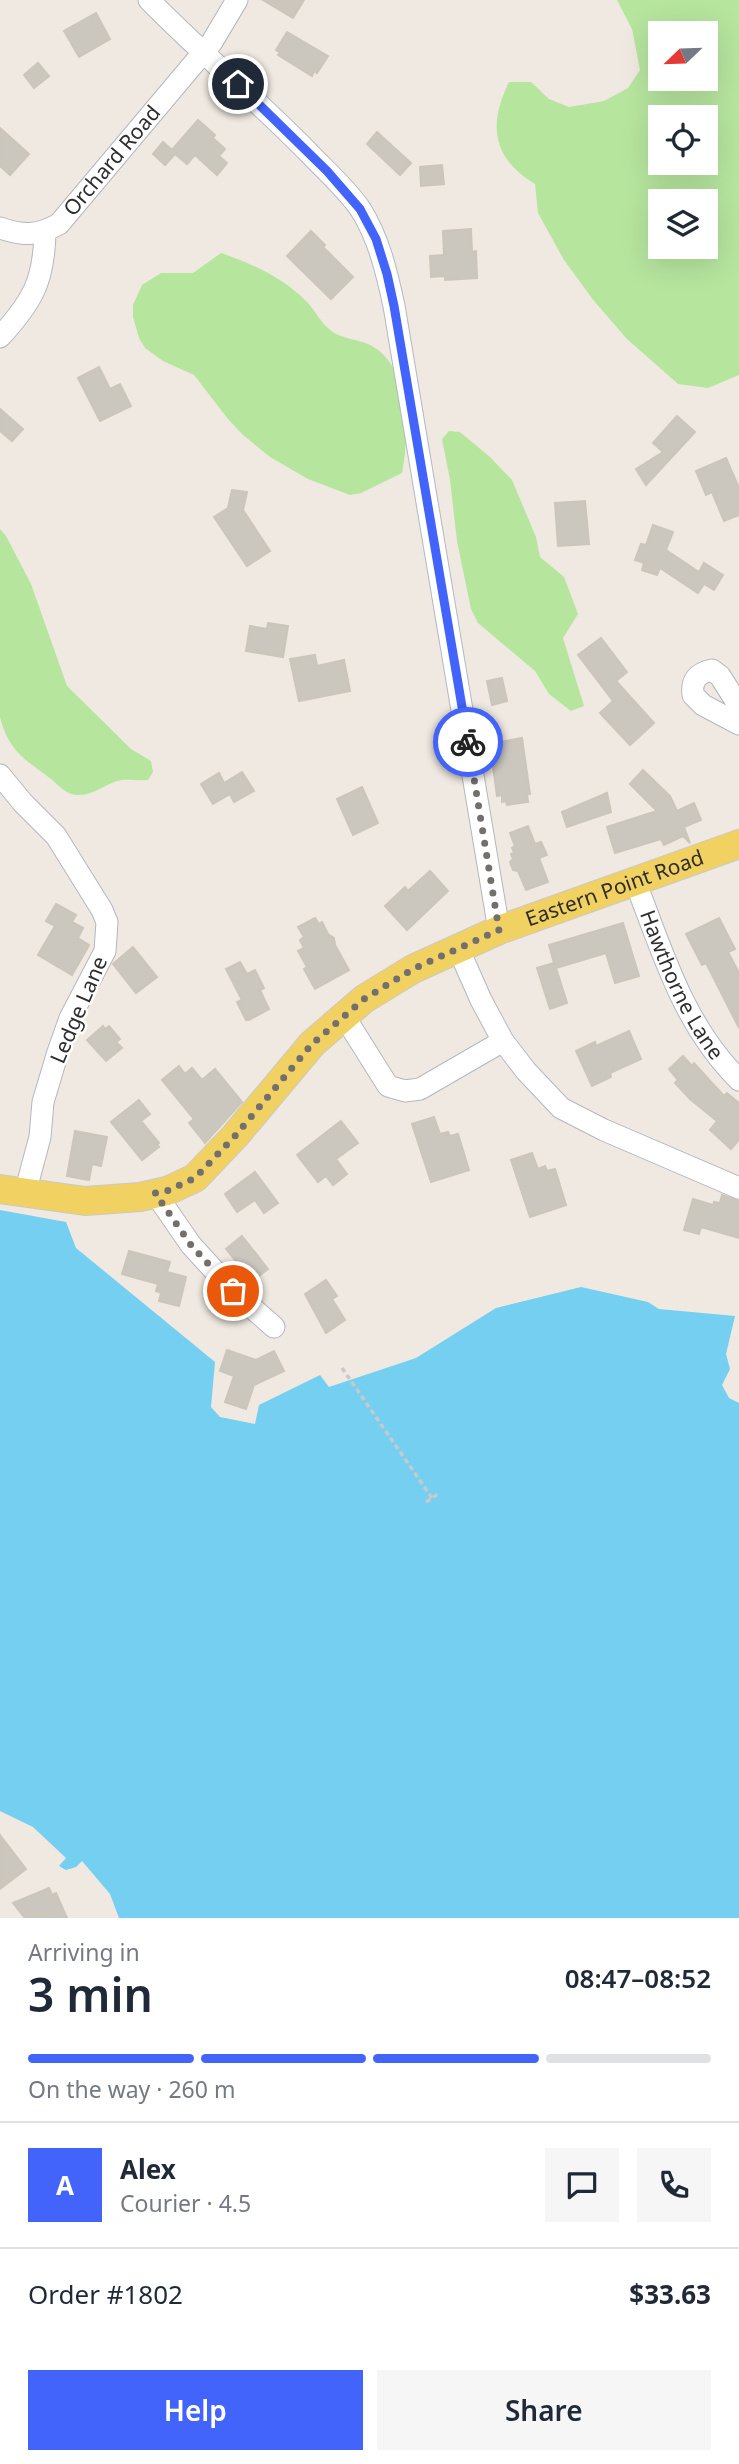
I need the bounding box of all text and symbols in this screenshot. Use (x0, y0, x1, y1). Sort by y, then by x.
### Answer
north arrow (648, 21, 718, 91)
map controls (648, 21, 718, 259)
pin (208, 54, 268, 114)
icon: home (219, 65, 257, 103)
street label: Orchard Road (57, 99, 166, 221)
button: locate (648, 105, 718, 175)
button: layers (648, 189, 718, 259)
courier (433, 707, 503, 777)
icon: bike (449, 723, 487, 761)
street label: Eastern Point Road (521, 843, 707, 932)
street label: Hawthorne Lane (634, 906, 731, 1065)
street label: Ledge Lane (43, 952, 113, 1067)
pin (203, 1261, 263, 1321)
icon: bag (214, 1272, 252, 1310)
text: Arriving in (28, 1936, 140, 1968)
text: 08:47–08:52 (565, 1960, 711, 1996)
text: 3 min (28, 1963, 153, 2025)
text: On the way · 260 m (28, 2073, 235, 2105)
button: chat (545, 2148, 619, 2222)
button: phone (637, 2148, 711, 2222)
text: Alex (120, 2151, 176, 2187)
text: A (56, 2167, 74, 2203)
text: Courier · 4.5 (120, 2187, 251, 2219)
text: Order #1802 (28, 2276, 183, 2312)
text: $33.63 (629, 2276, 711, 2312)
button: Help (28, 2370, 363, 2450)
button: Share (377, 2370, 711, 2450)

